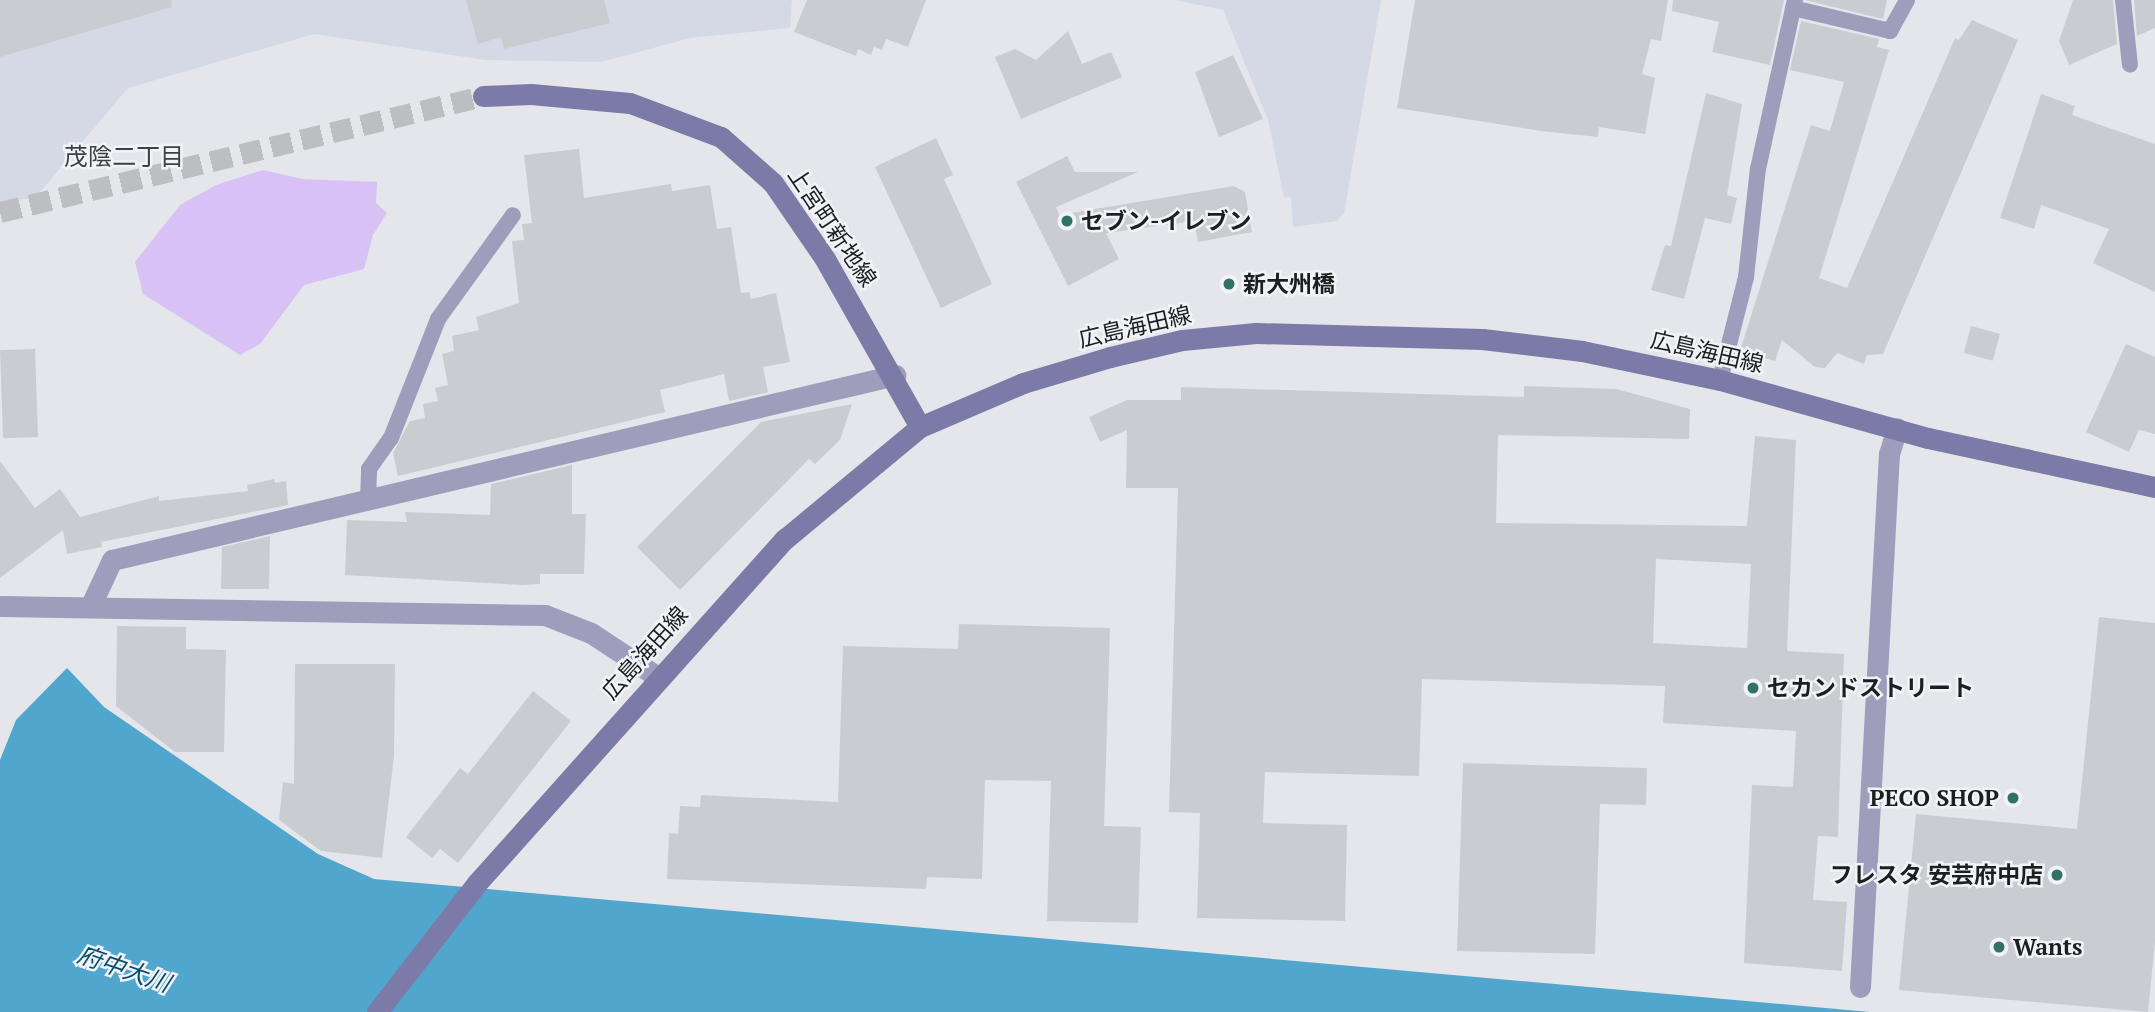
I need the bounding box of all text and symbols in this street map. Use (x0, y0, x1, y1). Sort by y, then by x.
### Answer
district label: 茂陰二丁目 (64, 143, 184, 171)
street label: 上宮町新地線 (782, 162, 882, 292)
place label: セブン-イレブン (1081, 207, 1252, 235)
marker: セブン-イレブン (1059, 213, 1075, 229)
place label: 新大州橋 (1243, 270, 1335, 298)
marker: 新大州橋 (1221, 276, 1237, 292)
street label: 広島海田線 (1076, 301, 1194, 353)
street label: 広島海田線 (1648, 326, 1766, 378)
street label: 広島海田線 (596, 601, 694, 705)
place label: セカンドストリート (1767, 674, 1974, 702)
marker: セカンドストリート (1745, 680, 1761, 696)
place label: PECO SHOP (1870, 784, 1999, 812)
marker: PECO SHOP (2005, 790, 2021, 806)
place label: フレスタ 安芸府中店 (1830, 861, 2043, 889)
marker: フレスタ 安芸府中店 (2049, 867, 2065, 883)
place label: Wants (2013, 933, 2082, 961)
marker: Wants (1991, 939, 2007, 955)
water label: 府中大川 (74, 940, 174, 998)

